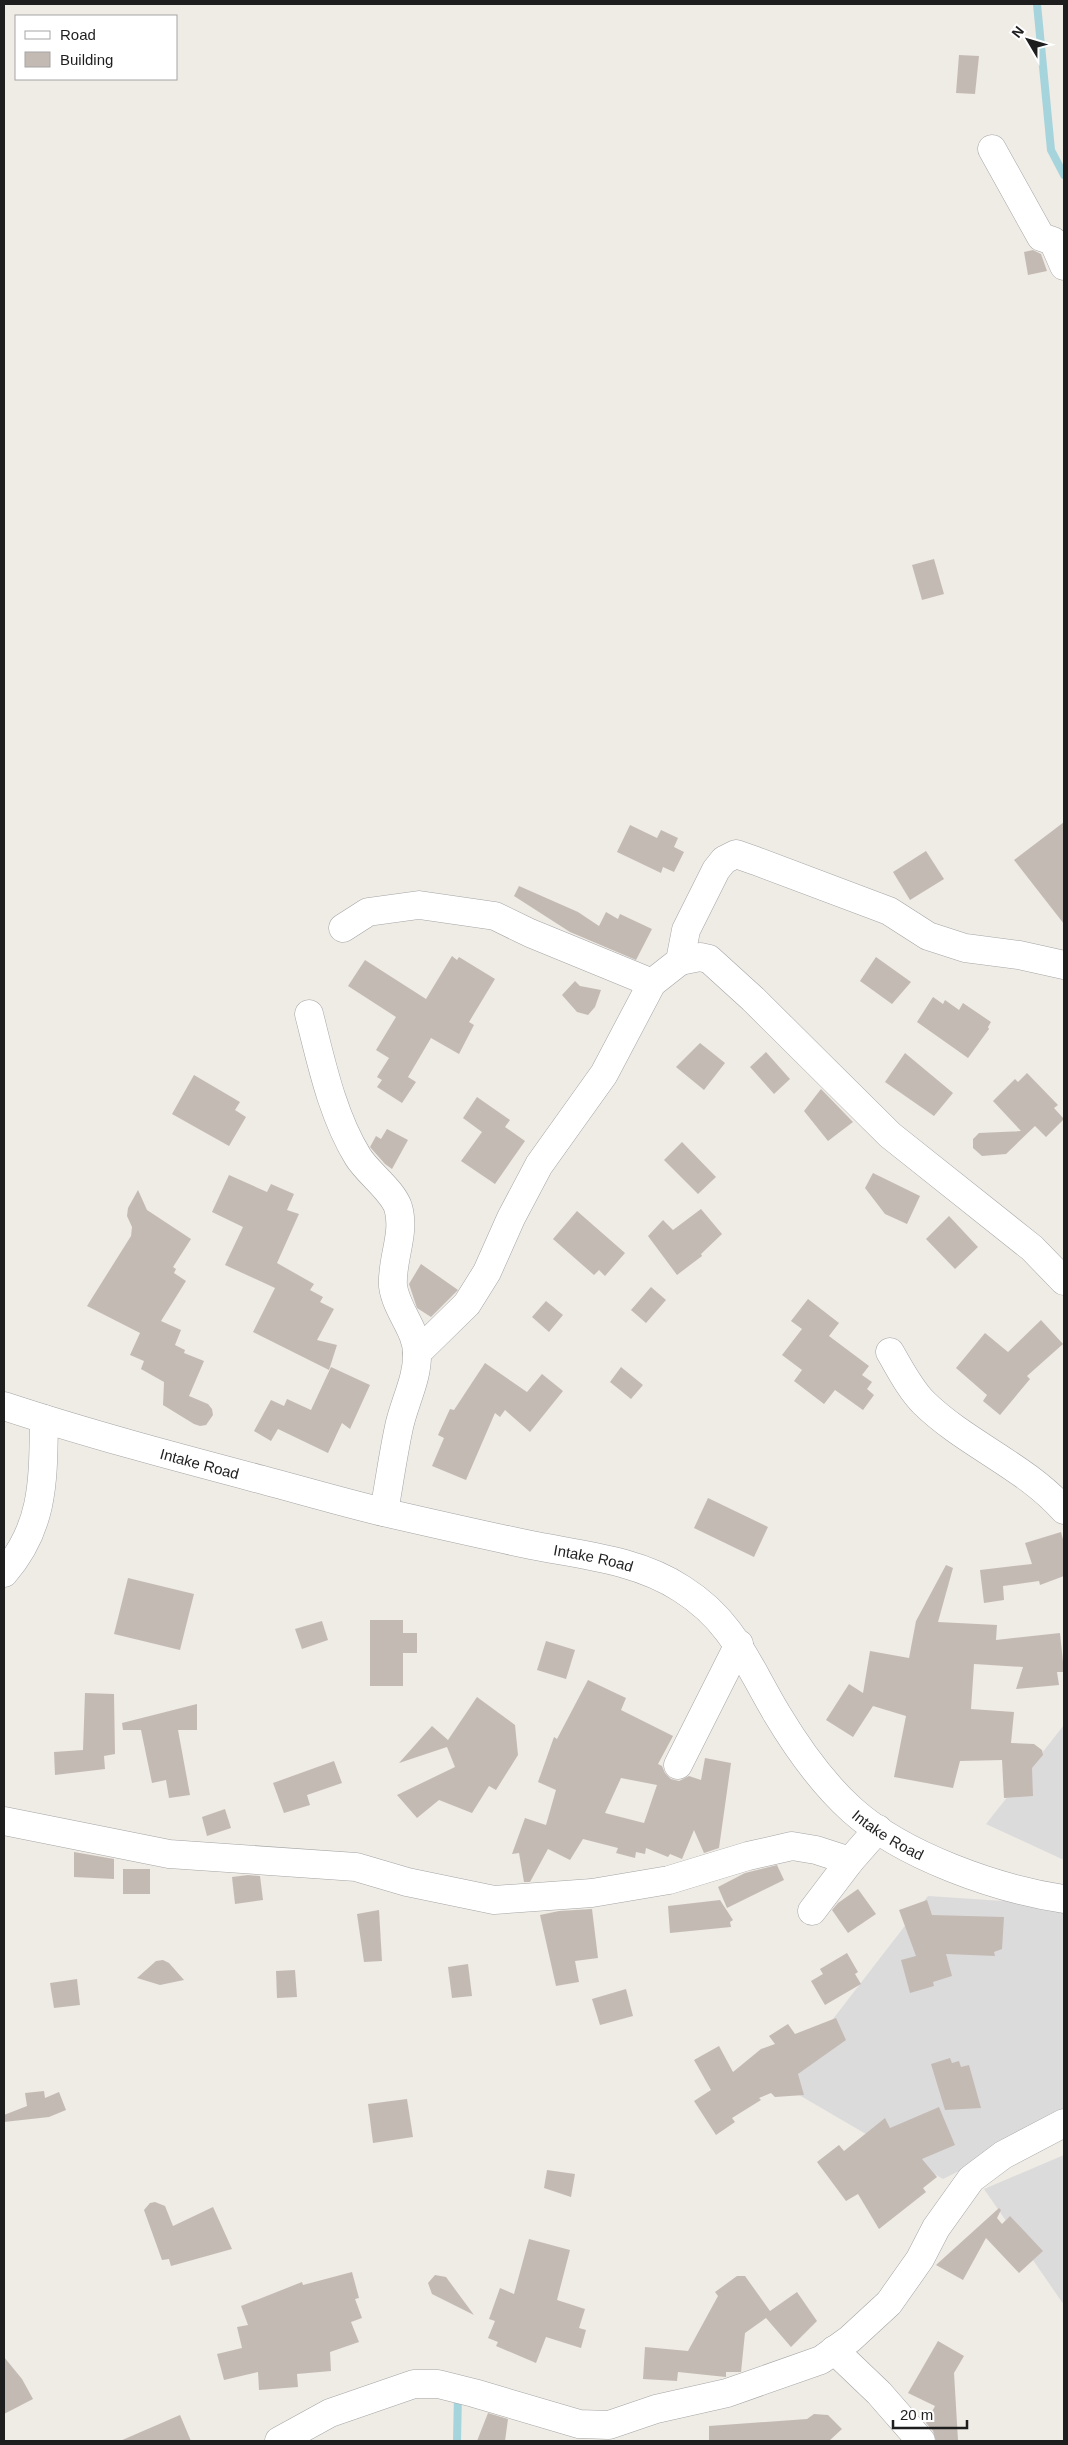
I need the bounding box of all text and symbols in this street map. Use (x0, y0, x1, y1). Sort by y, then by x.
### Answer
legend (15, 15, 178, 80)
north arrow (1003, 15, 1053, 65)
text: N (1008, 23, 1027, 41)
text: Road (60, 26, 96, 43)
text: Building (60, 51, 113, 68)
street label: Intake Road (158, 1444, 241, 1482)
street label: Intake Road (552, 1541, 635, 1574)
street label: Intake Road (849, 1806, 927, 1863)
scale bar (893, 2398, 967, 2430)
text: 20 m (900, 2406, 933, 2423)

